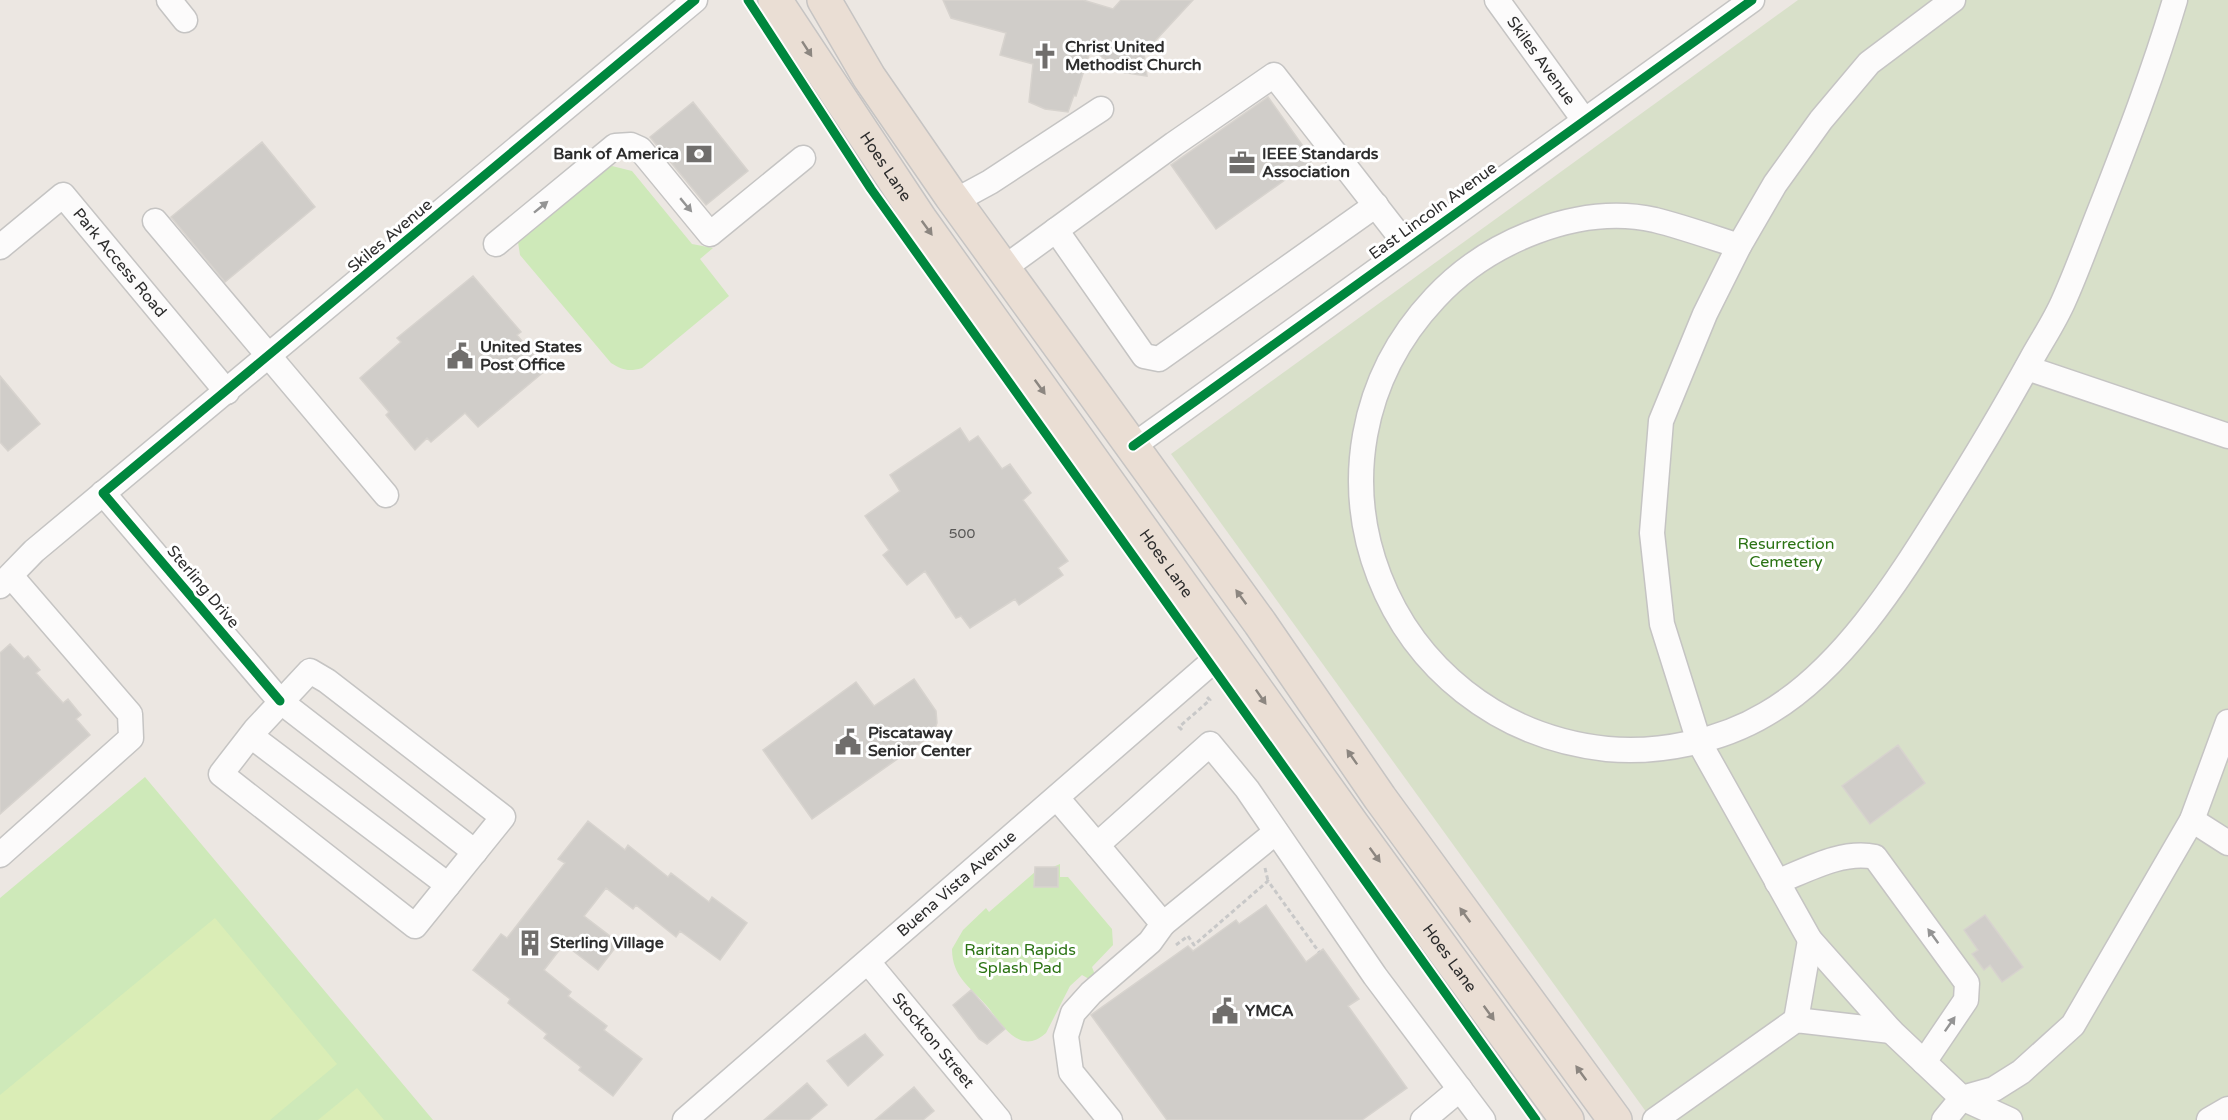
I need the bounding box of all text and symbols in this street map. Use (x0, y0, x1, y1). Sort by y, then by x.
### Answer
street label: Skiles Avenue (1502, 12, 1580, 109)
place label: Christ United Methodist Church (1065, 37, 1202, 75)
one-way arrow (801, 41, 812, 57)
church icon: Christ United Methodist Church (1030, 41, 1060, 71)
street label: Hoes Lane (855, 128, 916, 205)
bank icon: Bank of America (684, 139, 714, 169)
place label: Bank of America (553, 144, 679, 164)
place label: IEEE Standards Association (1262, 144, 1379, 182)
office icon: IEEE Standards Association (1227, 148, 1257, 178)
street label: East Lincoln Avenue (1365, 158, 1501, 264)
street label: Skiles Avenue (344, 195, 436, 277)
one-way arrow (680, 197, 693, 213)
one-way arrow (533, 201, 548, 214)
street label: Park Access Road (68, 204, 171, 322)
one-way arrow (921, 220, 933, 236)
place label: United States Post Office (480, 337, 582, 375)
public building icon: United States Post Office (445, 341, 475, 371)
one-way arrow (1034, 379, 1046, 395)
house number: 500 (949, 525, 975, 542)
street label: Hoes Lane (1135, 525, 1197, 602)
park label: Resurrection Cemetery (1737, 534, 1835, 572)
street label: Sterling Drive (163, 541, 243, 633)
one-way arrow (1235, 589, 1247, 605)
one-way arrow (1255, 688, 1267, 704)
place label: Piscataway Senior Center (868, 723, 972, 761)
public building icon: Piscataway Senior Center (833, 727, 863, 757)
one-way arrow (1347, 749, 1358, 765)
street label: Buena Vista Avenue (893, 826, 1021, 941)
one-way arrow (1368, 848, 1380, 863)
one-way arrow (1460, 908, 1472, 923)
street label: Hoes Lane (1418, 920, 1481, 996)
building icon: Sterling Village (515, 928, 545, 958)
one-way arrow (1927, 928, 1939, 943)
place label: Sterling Village (550, 933, 664, 953)
park label: Raritan Rapids Splash Pad (964, 940, 1076, 978)
street label: Stockton Street (888, 989, 978, 1092)
public building icon: YMCA (1210, 996, 1240, 1026)
place label: YMCA (1245, 1001, 1294, 1021)
one-way arrow (1483, 1004, 1495, 1020)
one-way arrow (1944, 1016, 1956, 1032)
one-way arrow (1575, 1065, 1587, 1080)

